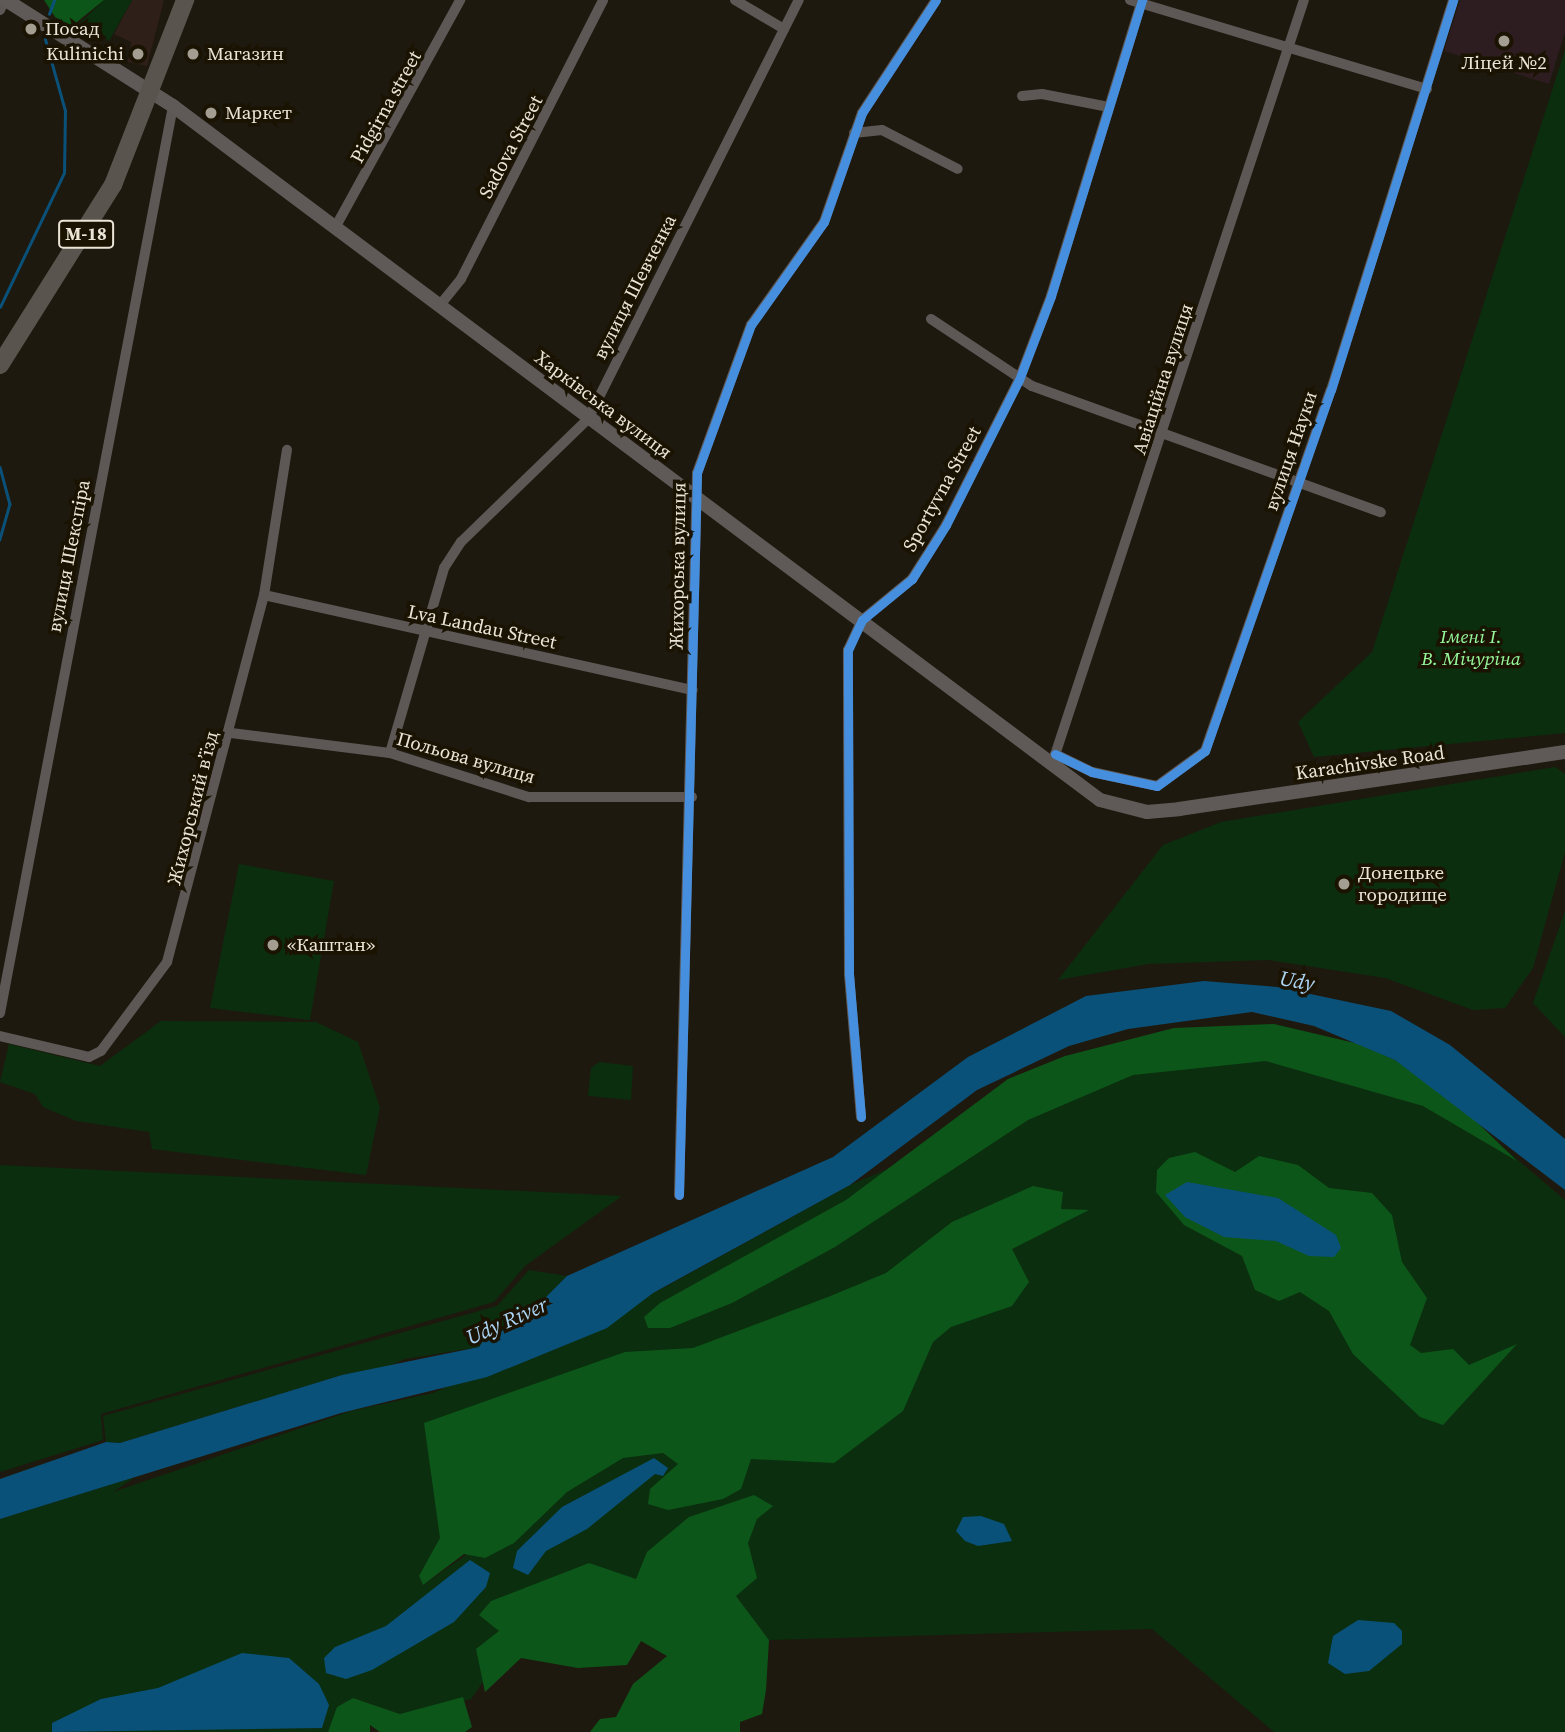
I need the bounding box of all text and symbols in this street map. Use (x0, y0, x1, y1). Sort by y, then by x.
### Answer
place label: Посад (45, 18, 99, 40)
marker: Посад (23, 21, 39, 37)
marker: Ліцей №2 (1496, 33, 1512, 49)
place label: Kulinichi (46, 43, 124, 65)
place label: Магазин (207, 43, 284, 65)
marker: Kulinichi (130, 46, 146, 62)
marker: Магазин (185, 46, 201, 62)
street label: Pidgirna street (346, 47, 426, 167)
place label: Ліцей №2 (1461, 52, 1547, 74)
street label: Sadova Street (474, 92, 548, 202)
place label: Маркет (225, 102, 292, 124)
marker: Маркет (203, 105, 219, 121)
street label: вулиця Шевченка (589, 211, 681, 363)
road number: М-18 (58, 220, 114, 248)
street label: Авіаційна вулиця (1128, 301, 1198, 457)
street label: Харківська вулиця (530, 346, 676, 464)
street label: вулиця Науки (1260, 388, 1322, 514)
street label: Sportyvna Street (898, 422, 986, 556)
street label: вулиця Шекспіра (43, 478, 95, 634)
street label: Жихорська вулиця (665, 482, 691, 650)
street label: Lva Landau Street (406, 600, 558, 654)
park label: Імені І. В. Мічуріна (1421, 626, 1521, 670)
street label: Польова вулиця (394, 727, 538, 789)
street label: Жихорський в’їзд (163, 729, 223, 887)
street label: Karachivske Road (1294, 741, 1446, 785)
place label: Донецьке городище (1358, 862, 1447, 906)
marker: Донецьке городище (1336, 876, 1352, 892)
place label: «Каштан» (287, 934, 375, 956)
marker: «Каштан» (265, 937, 281, 953)
water label: Udy (1278, 966, 1316, 996)
water label: Udy River (462, 1292, 552, 1350)

